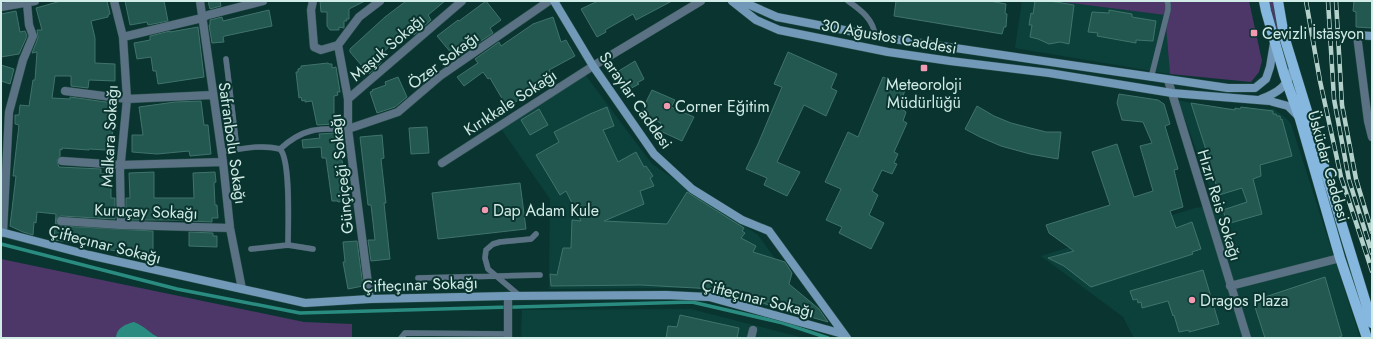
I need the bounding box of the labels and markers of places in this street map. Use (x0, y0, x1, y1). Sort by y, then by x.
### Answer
place label: Cevizli İstasyon (1262, 22, 1364, 45)
marker: Cevizli İstasyon (1249, 28, 1259, 38)
marker: Meteoroloji Müdürlüğü (919, 63, 929, 73)
place label: Meteoroloji Müdürlüğü (886, 73, 962, 114)
place label: Corner Eğitim (675, 95, 770, 118)
marker: Corner Eğitim (662, 101, 672, 111)
place label: Dap Adam Kule (493, 199, 599, 222)
marker: Dap Adam Kule (480, 205, 490, 215)
place label: Dragos Plaza (1200, 289, 1288, 312)
marker: Dragos Plaza (1187, 295, 1197, 305)

